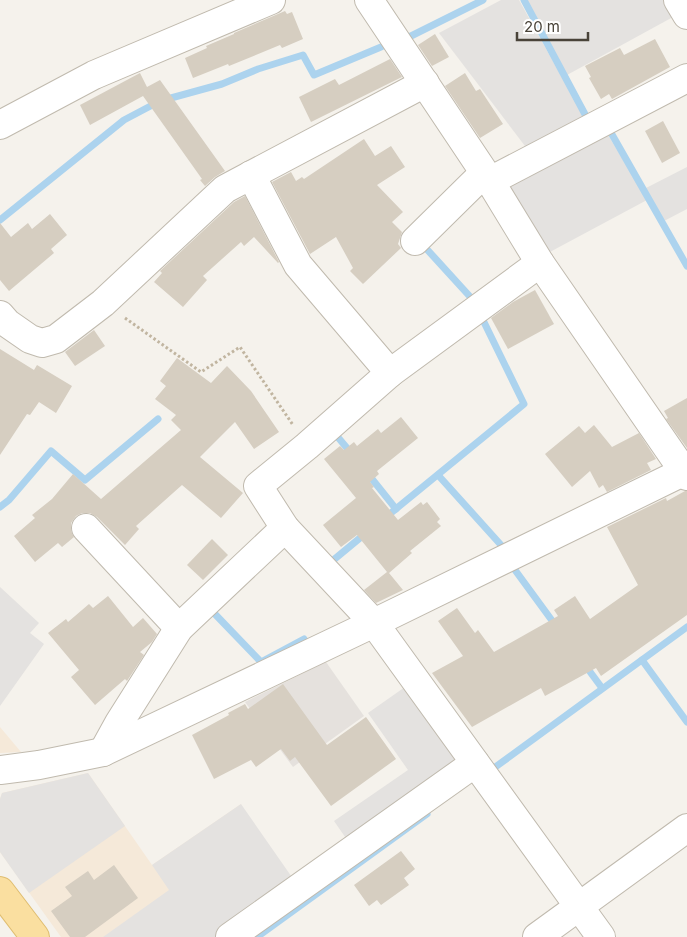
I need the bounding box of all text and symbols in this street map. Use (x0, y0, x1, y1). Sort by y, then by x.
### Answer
scale bar (517, 10, 588, 42)
text: 20 m (524, 17, 560, 36)

